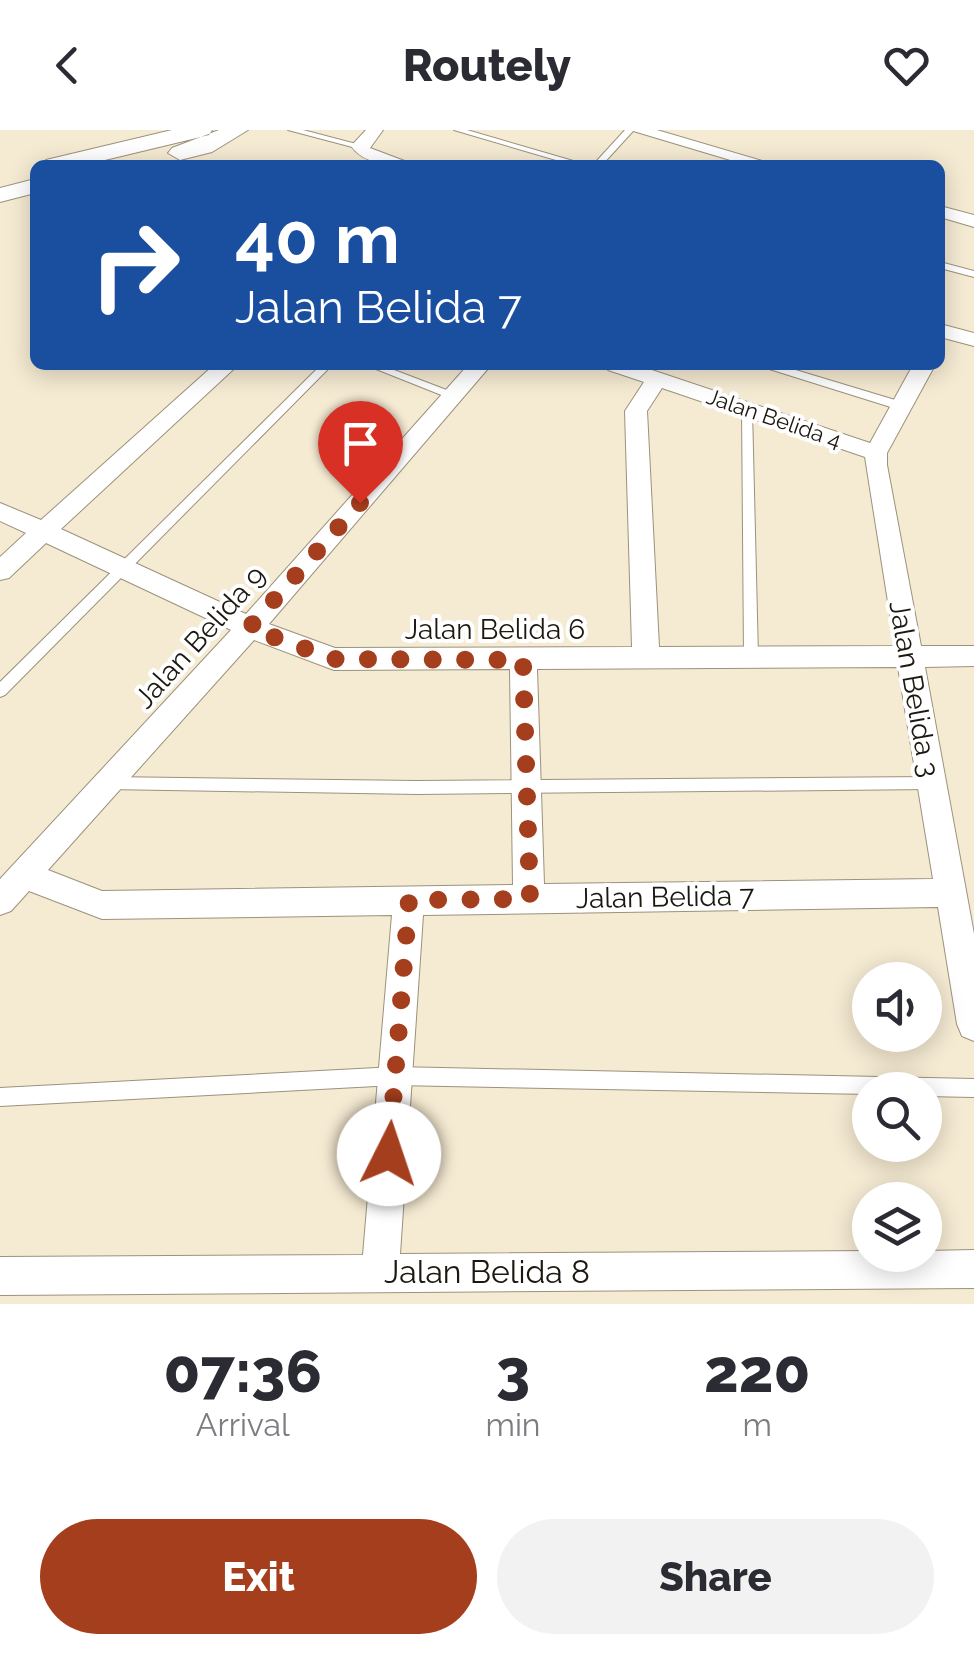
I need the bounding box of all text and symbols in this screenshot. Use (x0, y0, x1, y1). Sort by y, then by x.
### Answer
icon: back (40, 38, 95, 93)
icon: heart (879, 38, 934, 93)
text: Routely (403, 39, 571, 92)
text: 40 m (235, 197, 400, 279)
icon: right (70, 200, 200, 330)
text: Jalan Belida 7 (235, 281, 522, 334)
street label: Jalan Belida 4 (703, 383, 845, 453)
pin (318, 401, 403, 504)
icon: arrive (333, 416, 388, 471)
street label: Jalan Belida 9 (128, 559, 272, 715)
street label: Jalan Belida 3 (882, 598, 946, 780)
street label: Jalan Belida 6 (405, 613, 585, 646)
street label: Jalan Belida 7 (576, 879, 755, 915)
map controls (852, 962, 942, 1272)
button: sound (852, 962, 942, 1052)
button: search (852, 1072, 942, 1162)
position arrow (337, 1102, 441, 1206)
button: layers (852, 1182, 942, 1272)
street label: Jalan Belida 8 (384, 1253, 590, 1290)
text: 07:36 (164, 1336, 322, 1406)
text: 3 (496, 1336, 530, 1406)
text: 220 (704, 1336, 810, 1406)
text: Arrival (196, 1406, 290, 1443)
text: min (485, 1406, 541, 1443)
text: m (743, 1406, 772, 1443)
button: Exit (40, 1519, 477, 1634)
button: Share (497, 1519, 934, 1634)

